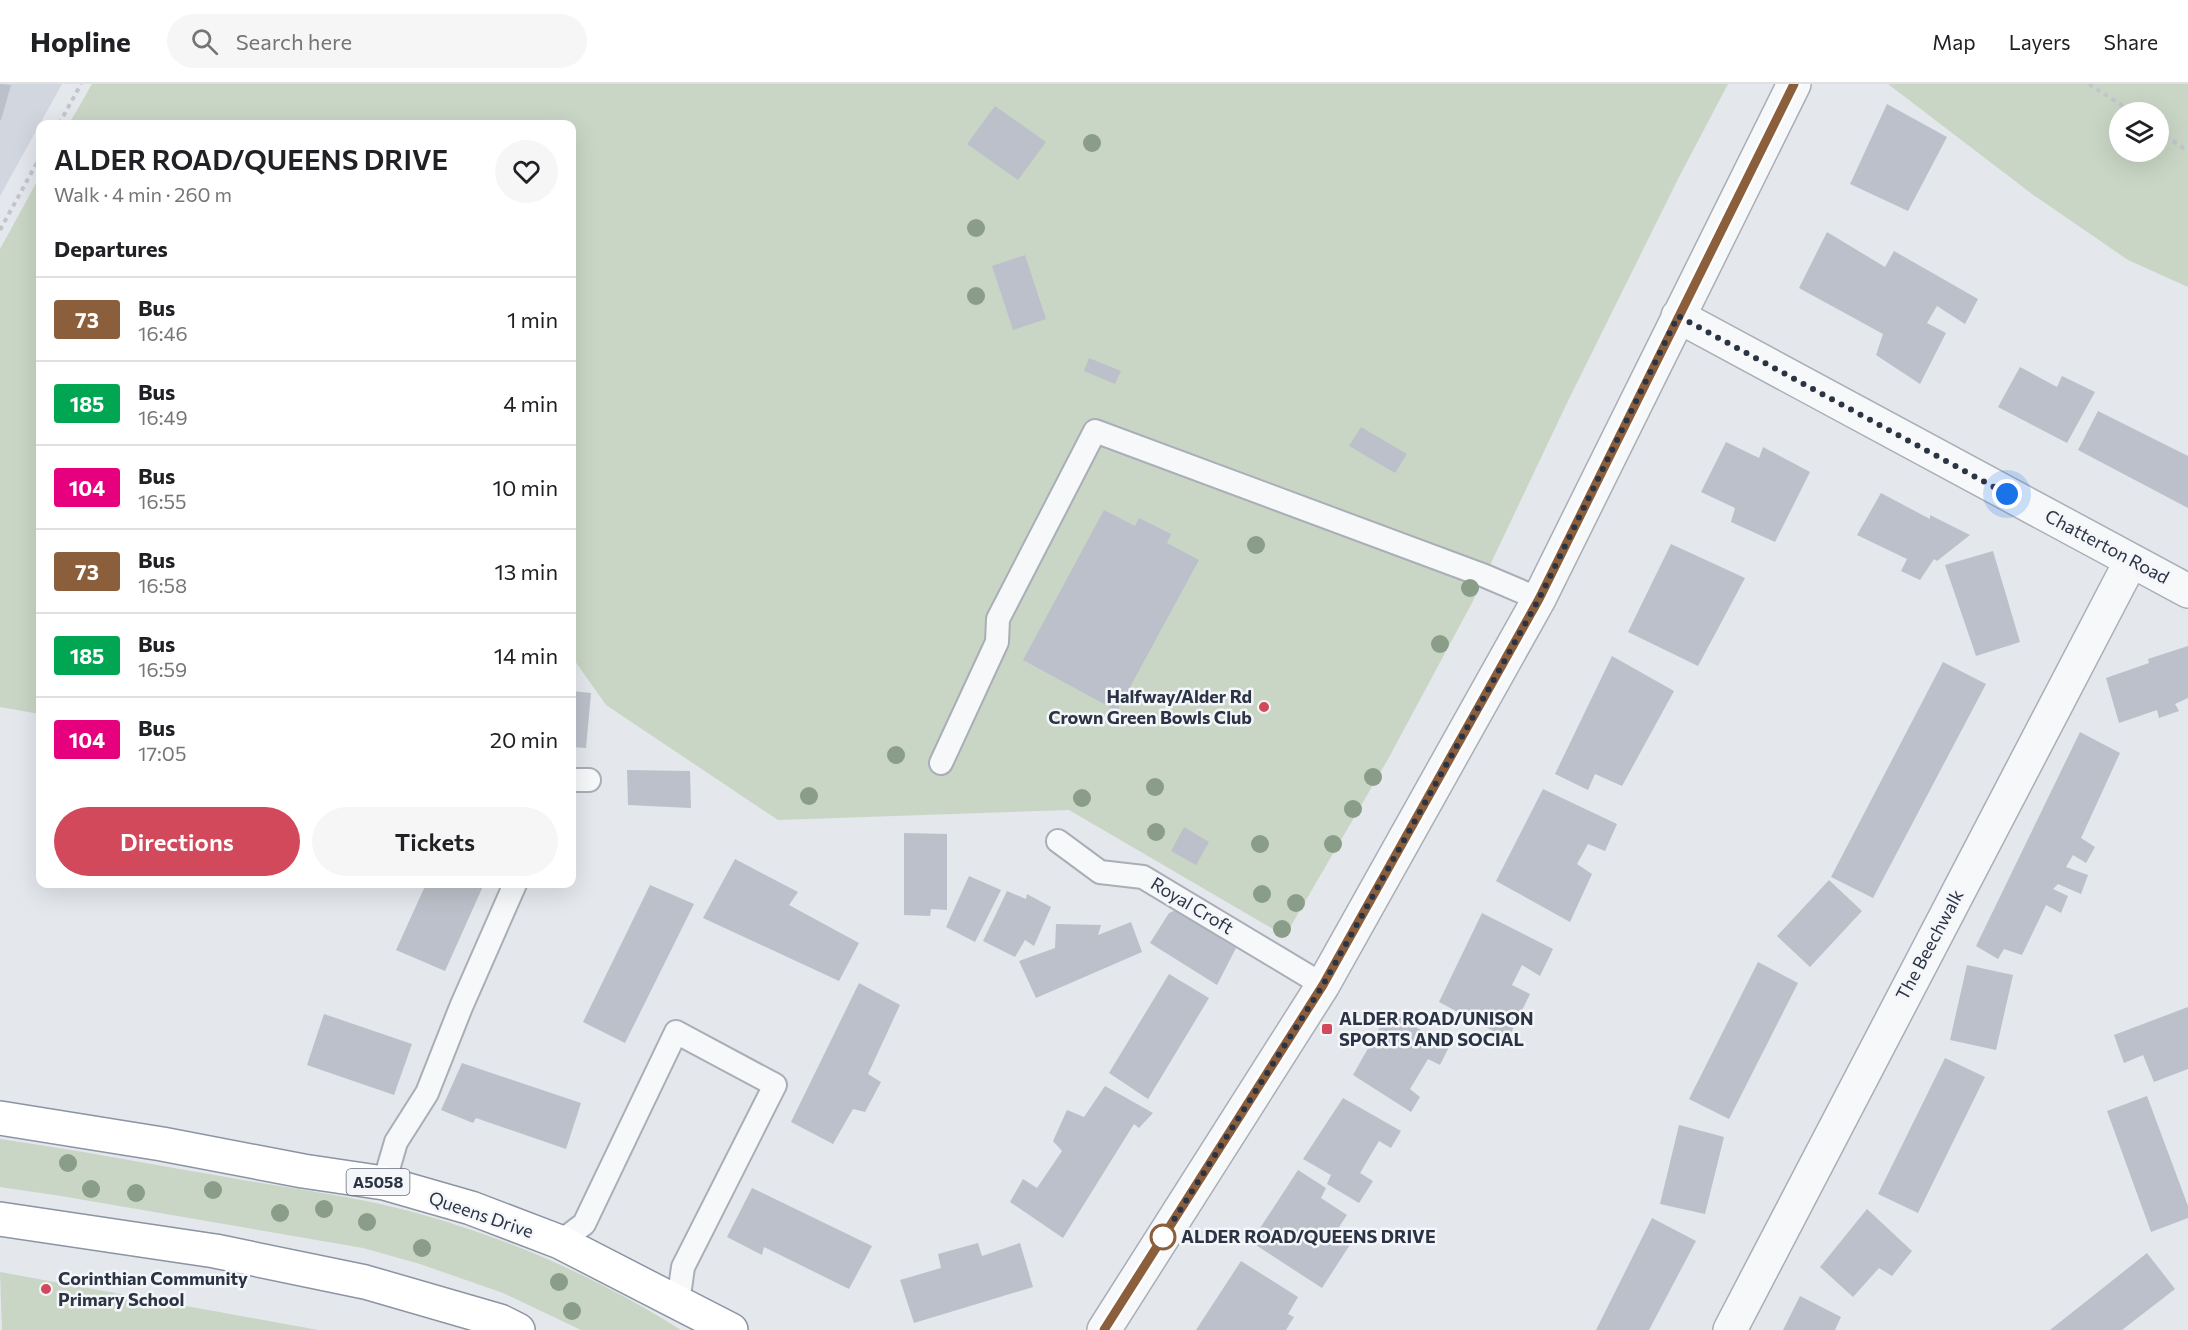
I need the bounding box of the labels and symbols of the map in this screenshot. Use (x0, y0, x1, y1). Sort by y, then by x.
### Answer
your location (1992, 479, 2022, 509)
street label: Chatterton Road (2042, 504, 2173, 588)
place label: Halfway/Alder Rd Crown Green Bowls Club (1048, 685, 1252, 728)
marker: Halfway/Alder Rd Crown Green Bowls Club (1257, 700, 1271, 714)
street label: Royal Croft (1147, 872, 1238, 938)
street label: The Beechwalk (1891, 885, 1968, 1004)
place label: ALDER ROAD/UNISON SPORTS AND SOCIAL (1339, 1007, 1533, 1050)
marker: ALDER ROAD/UNISON SPORTS AND SOCIAL (1320, 1022, 1334, 1036)
road number: A5058 (346, 1169, 410, 1195)
street label: Queens Drive (426, 1186, 537, 1242)
marker: ALDER ROAD/QUEENS DRIVE (1150, 1224, 1176, 1250)
place label: ALDER ROAD/QUEENS DRIVE (1181, 1225, 1436, 1247)
place label: Corinthian Community Primary School (58, 1267, 248, 1310)
marker: Corinthian Community Primary School (39, 1282, 53, 1296)

